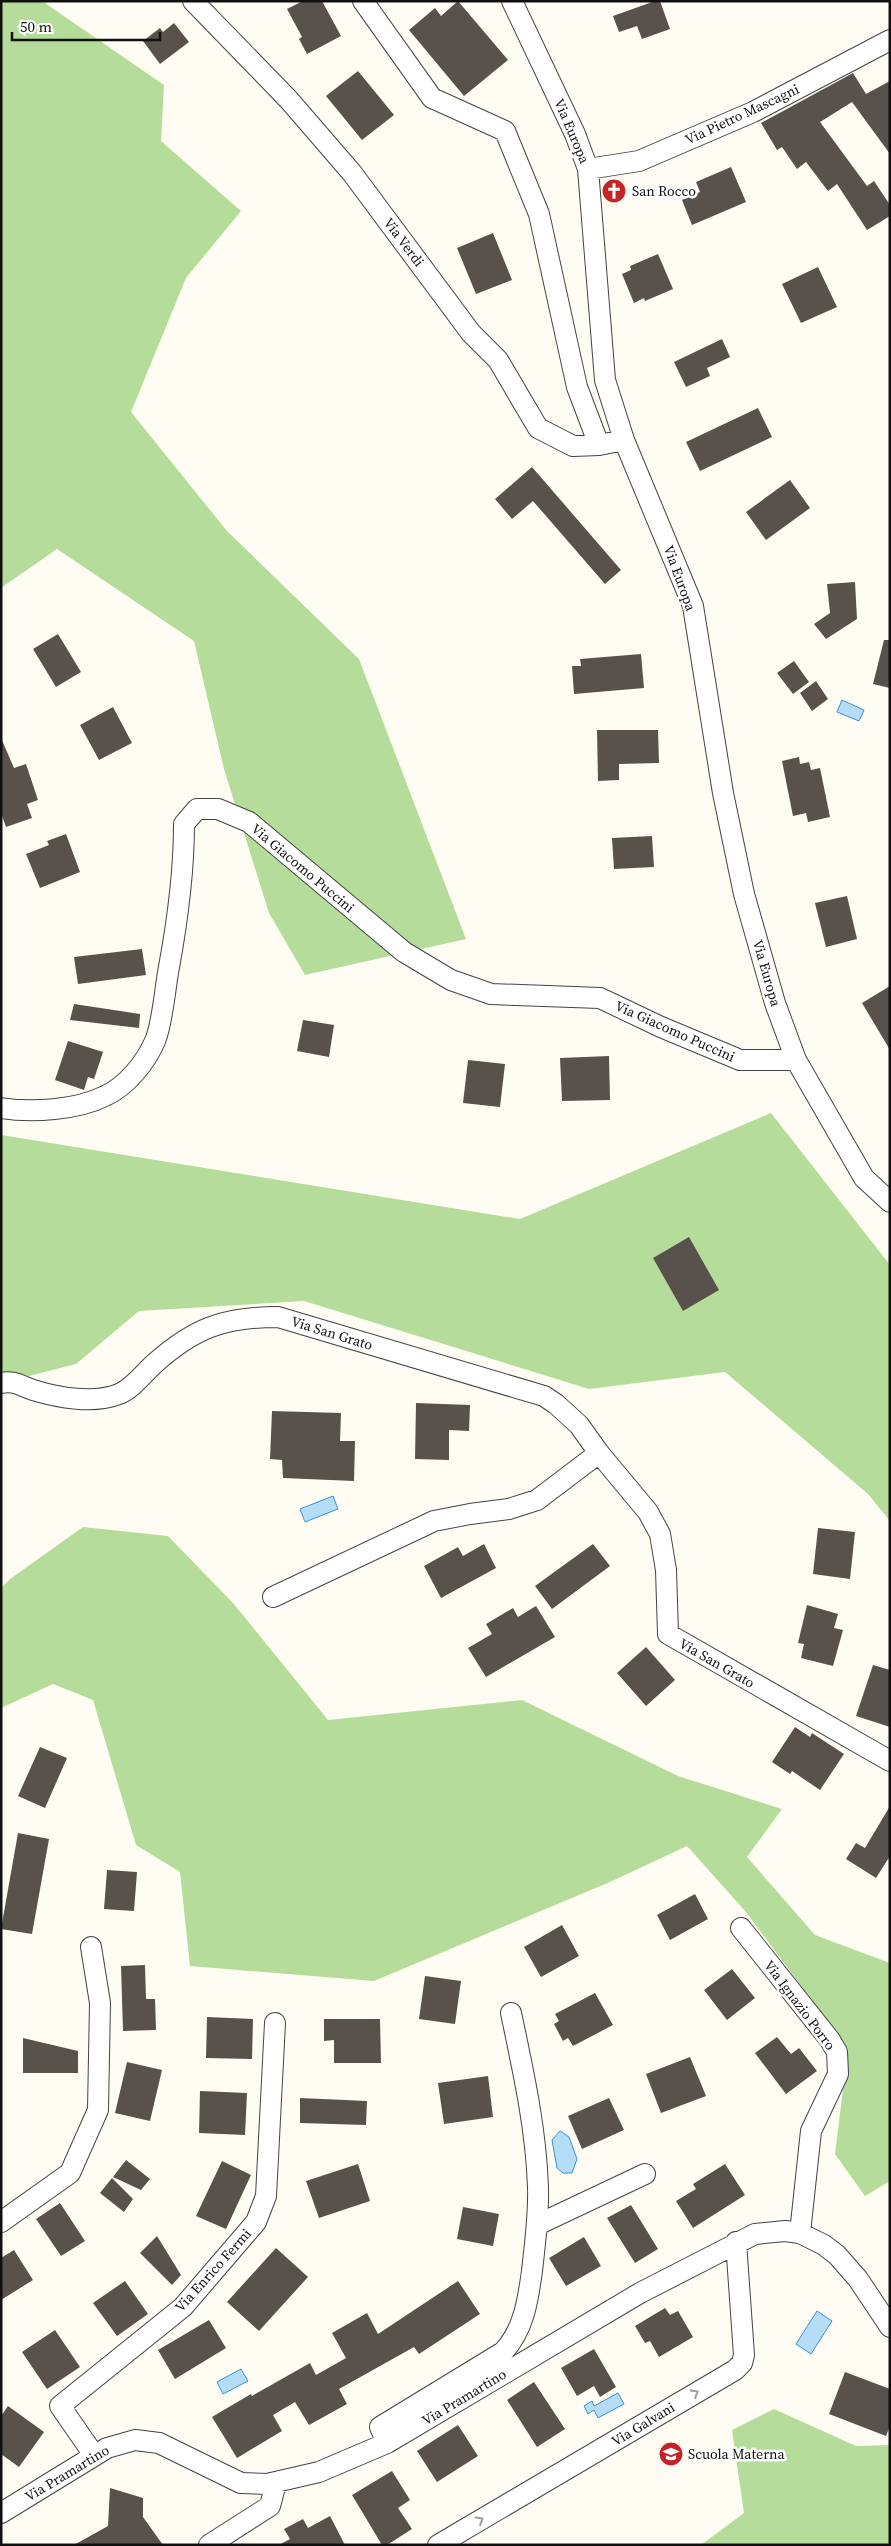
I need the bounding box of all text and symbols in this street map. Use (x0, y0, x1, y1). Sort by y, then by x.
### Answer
scale bar (12, 10, 160, 42)
text: 50 m (20, 16, 52, 37)
street label: Via Pietro Mascagni (682, 79, 802, 149)
street label: Via Europa (549, 95, 595, 167)
church icon: San Rocco (601, 178, 627, 204)
place label: San Rocco (632, 181, 696, 201)
street label: Via Verdi (379, 213, 429, 271)
street label: Via Europa (659, 542, 701, 614)
street label: Via Giacomo Puccini (247, 819, 359, 917)
street label: Via Europa (748, 937, 786, 1010)
street label: Via Giacomo Puccini (612, 996, 738, 1066)
street label: Via San Grato (289, 1311, 375, 1355)
street label: Via San Grato (676, 1633, 759, 1693)
street label: Via Ignazio Porro (760, 1956, 841, 2054)
street label: Via Enrico Fermi (170, 2224, 256, 2316)
street label: Via Pramartino (418, 2364, 510, 2430)
one-way arrow (690, 2389, 699, 2399)
street label: Via Galvani (607, 2397, 679, 2451)
street label: Via Pramartino (21, 2440, 113, 2506)
school or university icon: Scuola Materna (658, 2441, 684, 2467)
place label: Scuola Materna (688, 2444, 786, 2464)
one-way arrow (474, 2516, 483, 2526)

